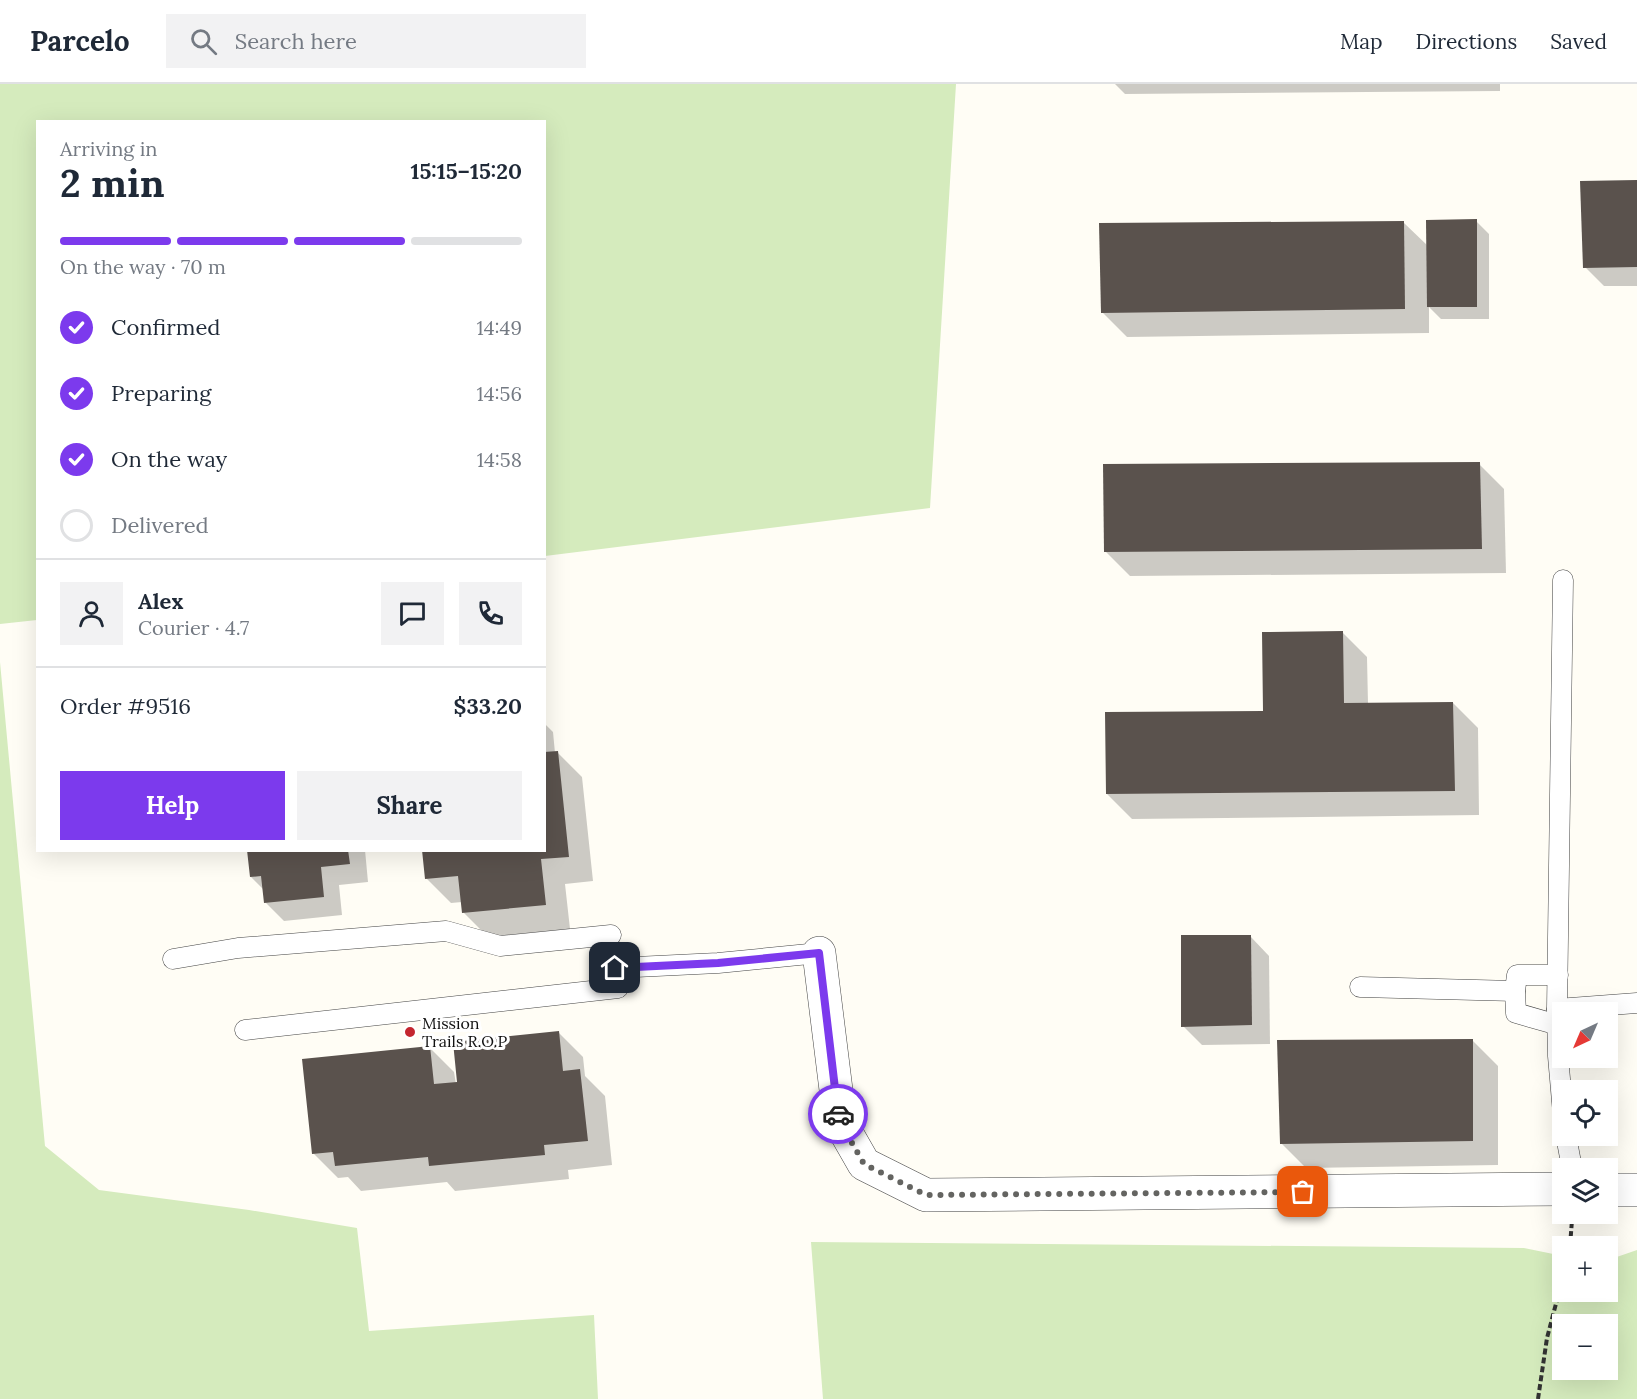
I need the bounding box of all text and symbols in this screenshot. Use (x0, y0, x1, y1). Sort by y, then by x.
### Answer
search box (166, 14, 586, 68)
text: Parcelo (30, 23, 130, 59)
icon: search (187, 25, 220, 58)
text: Search here (235, 27, 357, 55)
text: Map (1340, 28, 1383, 55)
text: Directions (1416, 28, 1517, 55)
text: Saved (1550, 28, 1607, 55)
text: Arriving in (60, 136, 157, 161)
text: 15:15–15:20 (410, 157, 522, 185)
text: 2 min (60, 158, 165, 208)
text: On the way · 70 m (60, 254, 226, 279)
icon: check (60, 311, 93, 344)
text: Confirmed (111, 313, 220, 341)
text: 14:49 (476, 315, 522, 340)
icon: check (60, 377, 93, 410)
text: Preparing (111, 379, 211, 407)
text: 14:56 (476, 381, 522, 406)
icon: check (60, 443, 93, 476)
text: On the way (111, 445, 227, 473)
text: 14:58 (477, 447, 522, 472)
text: Delivered (111, 511, 209, 539)
button: person (60, 582, 123, 645)
button: chat (381, 582, 444, 645)
button: phone (459, 582, 522, 645)
text: Alex (138, 587, 183, 615)
text: Courier · 4.7 (138, 615, 249, 640)
text: Order #9516 (60, 692, 191, 720)
text: $33.20 (454, 692, 522, 720)
button: Help (60, 771, 285, 840)
button: Share (297, 771, 522, 840)
pin (589, 942, 640, 993)
icon: home (598, 951, 631, 984)
north arrow (1552, 1002, 1618, 1068)
map controls (1552, 1002, 1618, 1380)
place label: Mission Trails R.O.P (422, 1013, 507, 1051)
marker: Mission Trails R.O.P (403, 1025, 417, 1039)
button: locate (1552, 1080, 1618, 1146)
courier (808, 1084, 868, 1144)
icon: car (822, 1098, 855, 1131)
button: layers (1552, 1158, 1618, 1224)
pin (1277, 1166, 1328, 1217)
icon: bag (1286, 1175, 1319, 1208)
button: + (1552, 1236, 1618, 1302)
button: − (1552, 1314, 1618, 1380)

